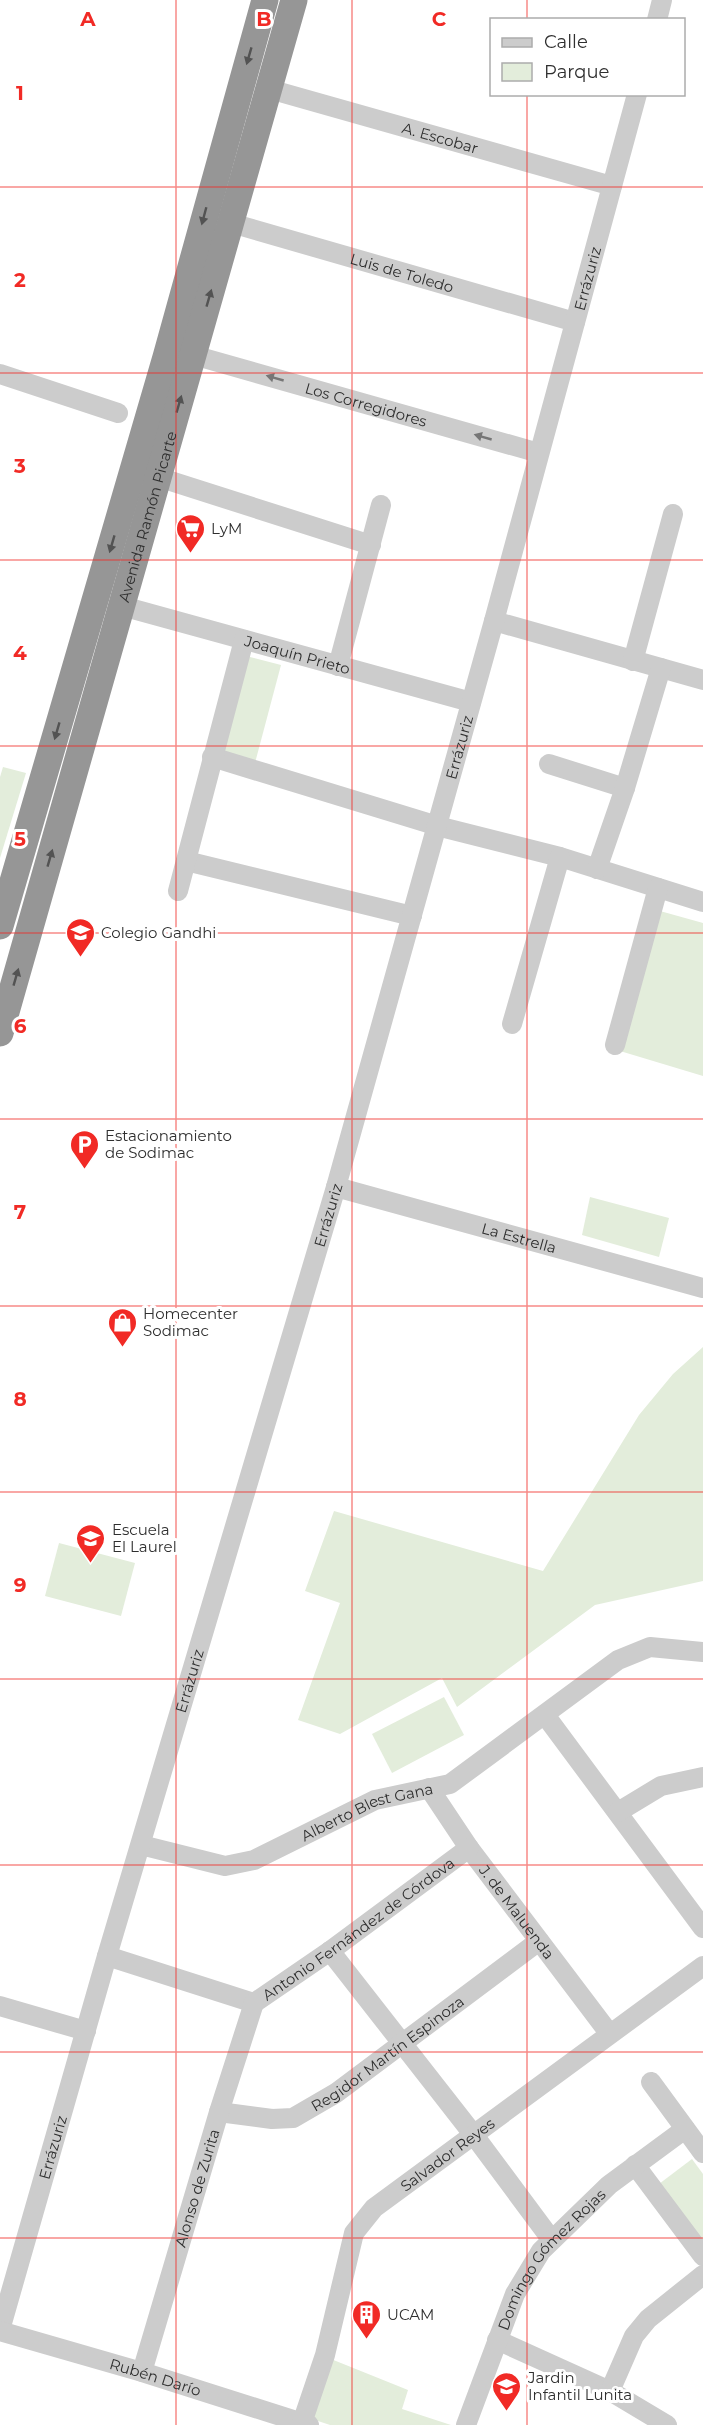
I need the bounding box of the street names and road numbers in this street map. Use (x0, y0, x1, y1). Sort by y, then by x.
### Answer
street label: A. Escobar (400, 118, 481, 157)
street label: Errázuriz (569, 244, 605, 313)
street label: Luis de Toledo (348, 248, 456, 296)
street label: Los Corregidores (303, 378, 429, 430)
street label: Avenida Ramón Picarte (114, 429, 180, 604)
street label: Joaquín Prieto (242, 630, 352, 678)
street label: Errázuriz (441, 713, 477, 781)
street label: Errázuriz (309, 1181, 346, 1249)
street label: La Estrella (480, 1218, 559, 1257)
street label: Errázuriz (170, 1646, 207, 1715)
street label: Alberto Blest Gana (298, 1778, 435, 1845)
street label: Antonio Fernández de Córdova (258, 1853, 458, 2004)
street label: J. de Maluenda (475, 1860, 559, 1963)
street label: Regidor Martín Espinoza (307, 1991, 468, 2115)
street label: Errázuriz (34, 2113, 71, 2181)
street label: Salvador Reyes (396, 2113, 498, 2195)
street label: Alonso de Zurita (170, 2127, 223, 2249)
street label: Domingo Gómez Rojas (493, 2184, 609, 2333)
street label: Rubén Darío (107, 2354, 204, 2400)

